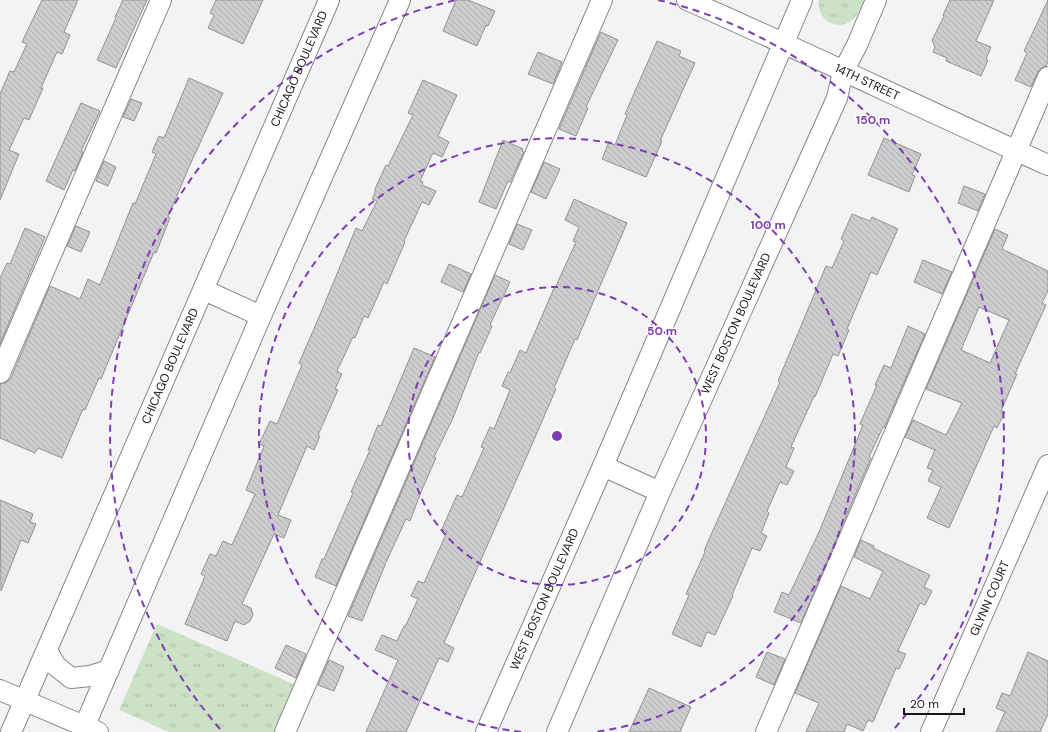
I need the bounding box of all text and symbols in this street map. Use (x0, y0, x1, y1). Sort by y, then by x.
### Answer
street label: CHICAGO BOULEVARD (267, 8, 331, 129)
street label: 14TH STREET (832, 60, 902, 104)
text: 150 m (856, 112, 890, 128)
text: 100 m (750, 217, 786, 233)
street label: WEST BOSTON BOULEVARD (697, 250, 774, 397)
street label: CHICAGO BOULEVARD (138, 306, 202, 427)
text: 50 m (647, 323, 677, 339)
centre of rings (550, 429, 564, 443)
street label: WEST BOSTON BOULEVARD (506, 526, 583, 673)
street label: GLYNN COURT (966, 558, 1013, 638)
scale bar (904, 690, 964, 716)
text: 20 m (910, 696, 939, 712)

